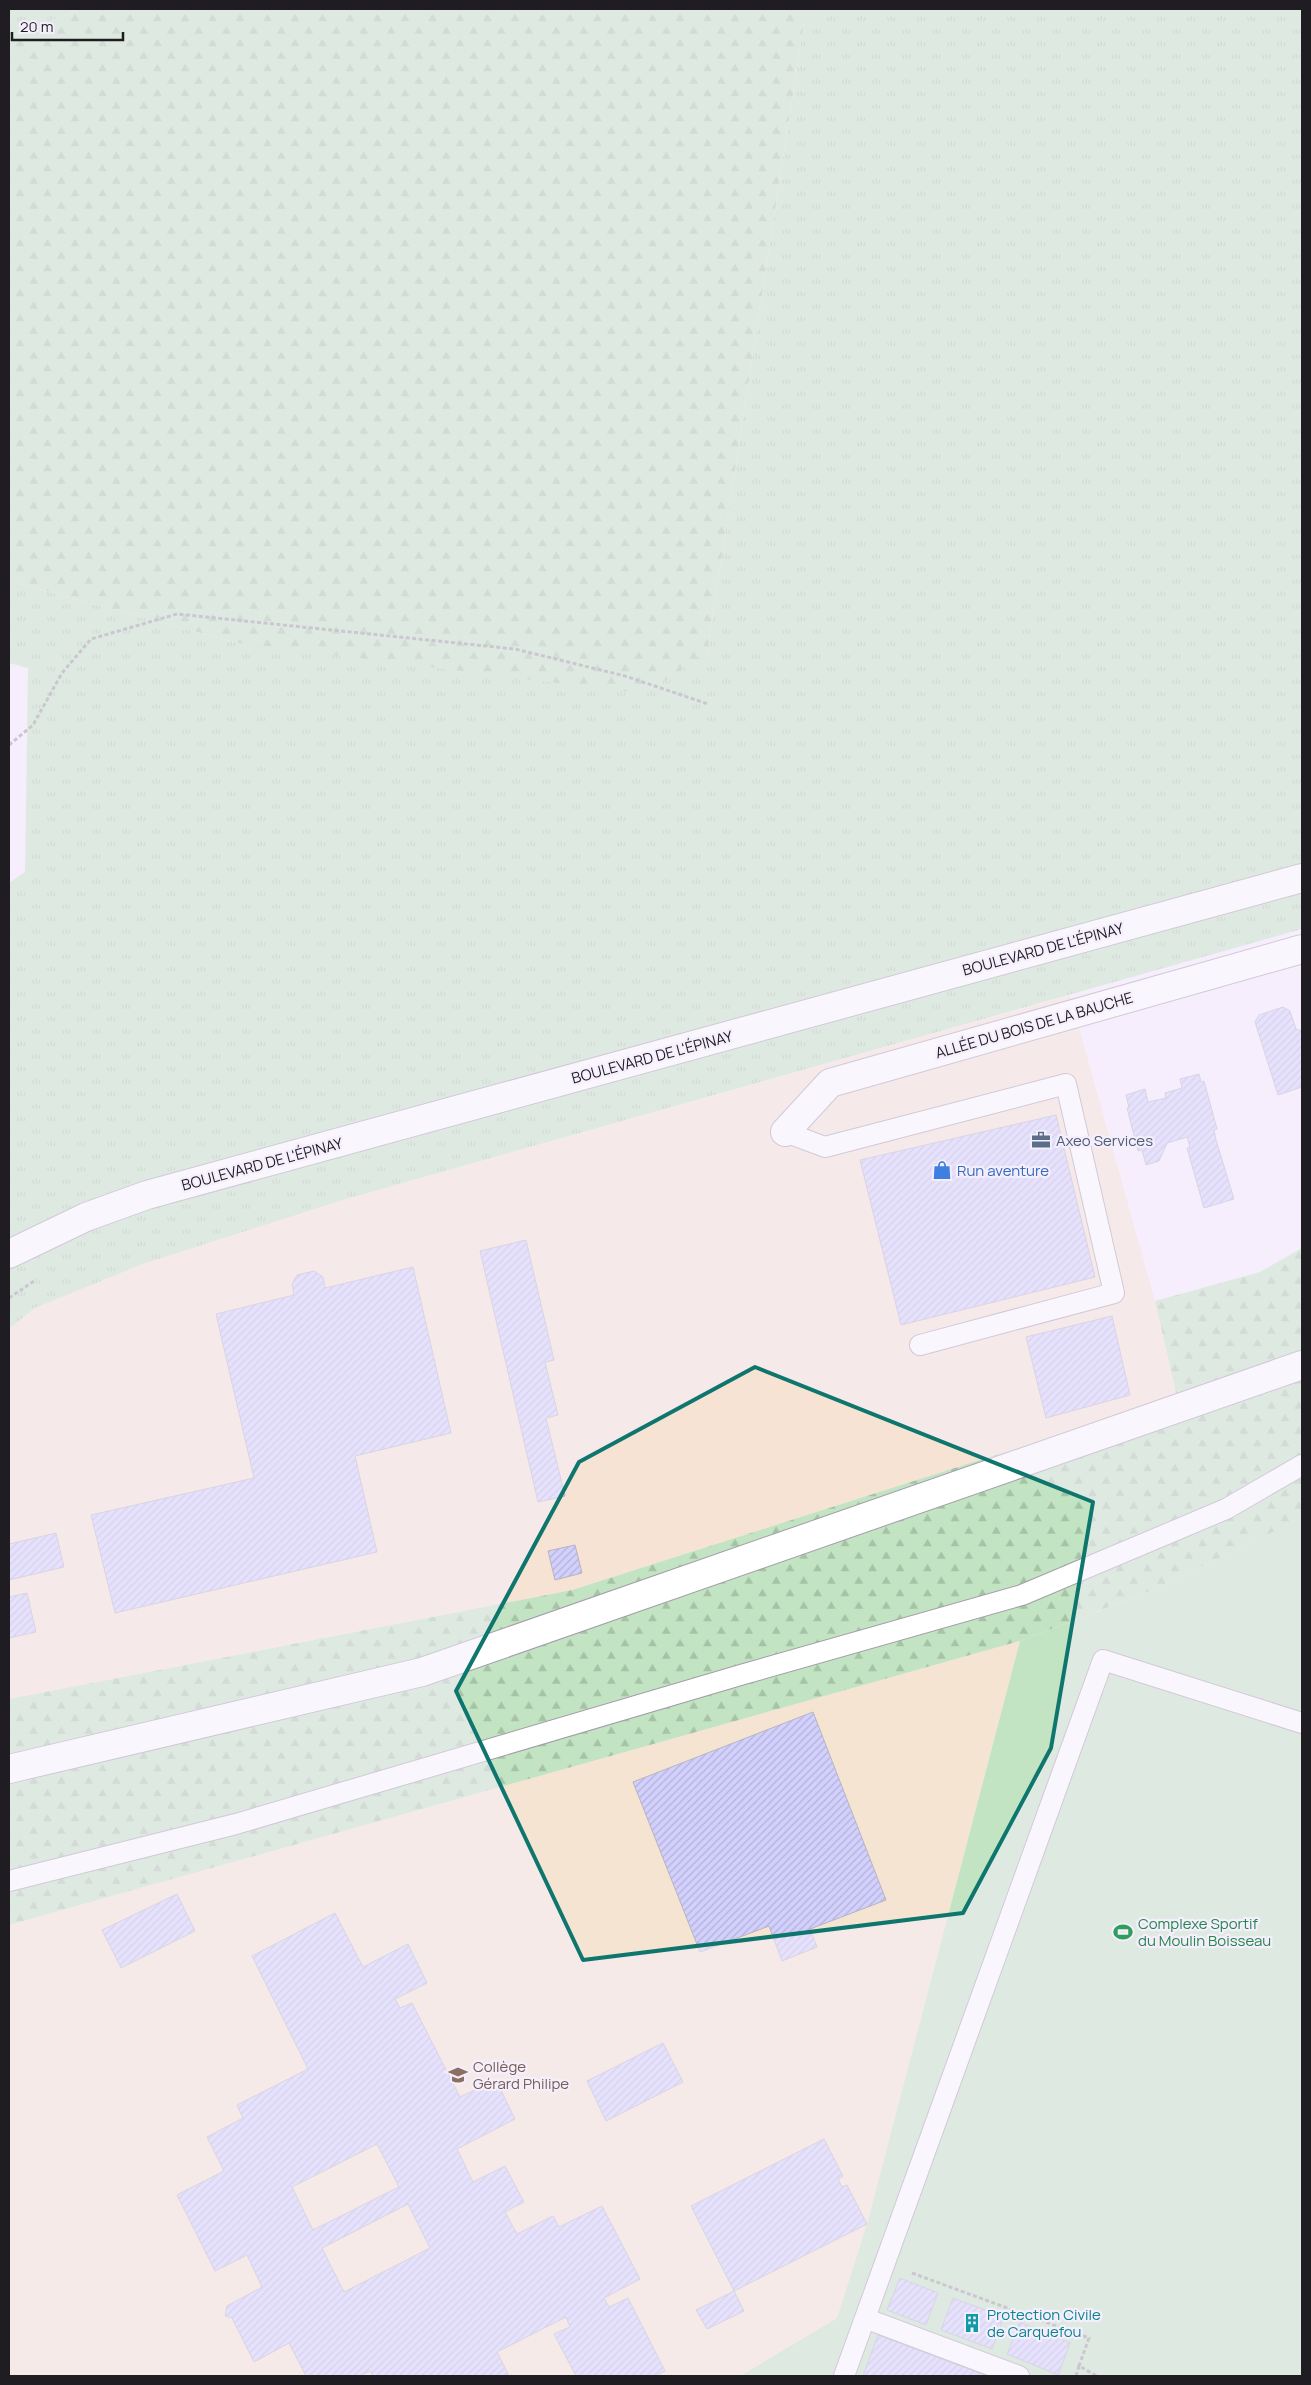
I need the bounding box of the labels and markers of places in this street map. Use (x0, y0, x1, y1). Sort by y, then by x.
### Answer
office icon: Axeo Services (1030, 1129, 1052, 1151)
place label: Axeo Services (1056, 1130, 1153, 1151)
shop icon: Run aventure (931, 1159, 953, 1181)
place label: Run aventure (957, 1160, 1049, 1181)
place label: Complexe Sportif du Moulin Boisseau (1138, 1913, 1271, 1951)
sports icon: Complexe Sportif du Moulin Boisseau (1112, 1921, 1134, 1943)
place label: Collège Gérard Philipe (473, 2056, 569, 2094)
school or university icon: Collège Gérard Philipe (447, 2064, 469, 2086)
place label: Protection Civile de Carquefou (987, 2304, 1101, 2342)
building icon: Protection Civile de Carquefou (961, 2312, 983, 2334)

